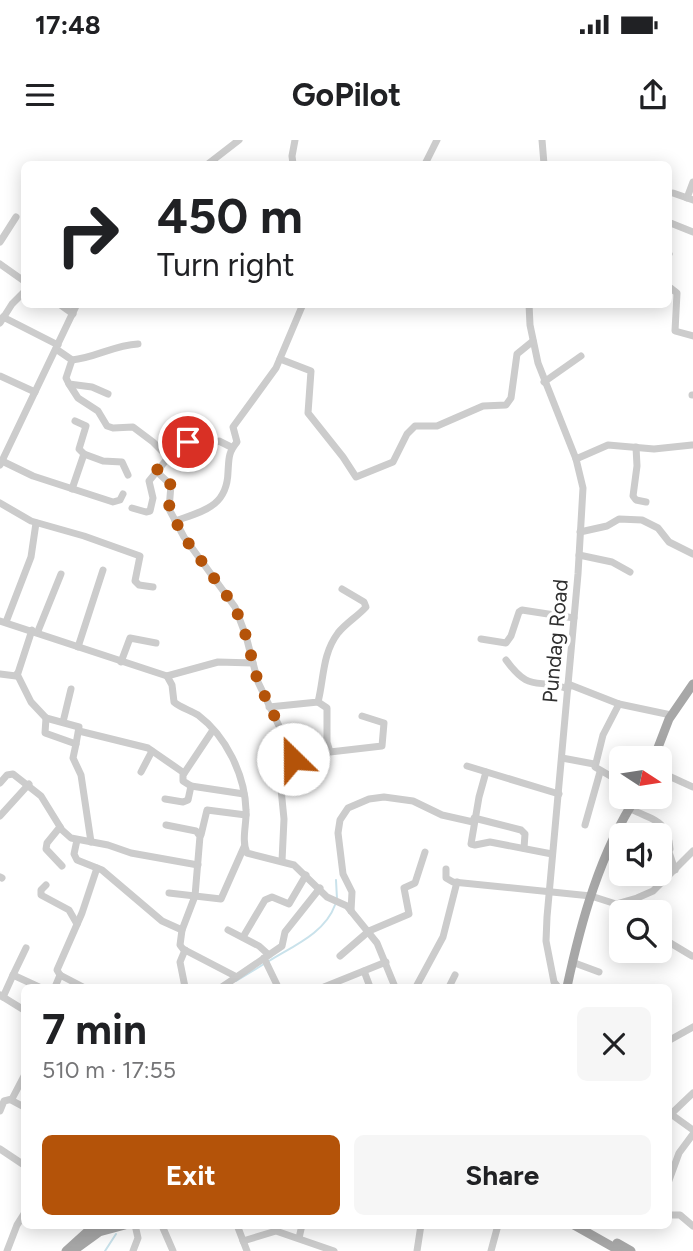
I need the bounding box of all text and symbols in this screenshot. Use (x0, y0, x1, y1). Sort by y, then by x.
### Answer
text: 17:48 (35, 9, 101, 41)
icon: menu (21, 76, 59, 114)
text: GoPilot (292, 76, 401, 114)
icon: share (634, 76, 672, 114)
text: 450 m (157, 186, 303, 245)
icon: right (42, 189, 133, 280)
text: Turn right (157, 246, 295, 284)
pin (158, 412, 218, 472)
icon: arrive (169, 423, 207, 461)
street label: Pundag Road (537, 578, 573, 704)
position arrow (256, 722, 330, 796)
north arrow (609, 746, 672, 808)
map controls (609, 746, 672, 963)
button: sound (609, 823, 672, 886)
button: search (609, 900, 672, 963)
text: 7 min (42, 1004, 147, 1055)
button: close (577, 1007, 651, 1081)
text: 510 m · 17:55 (42, 1056, 176, 1084)
button: Exit (42, 1135, 340, 1215)
button: Share (354, 1135, 651, 1215)

